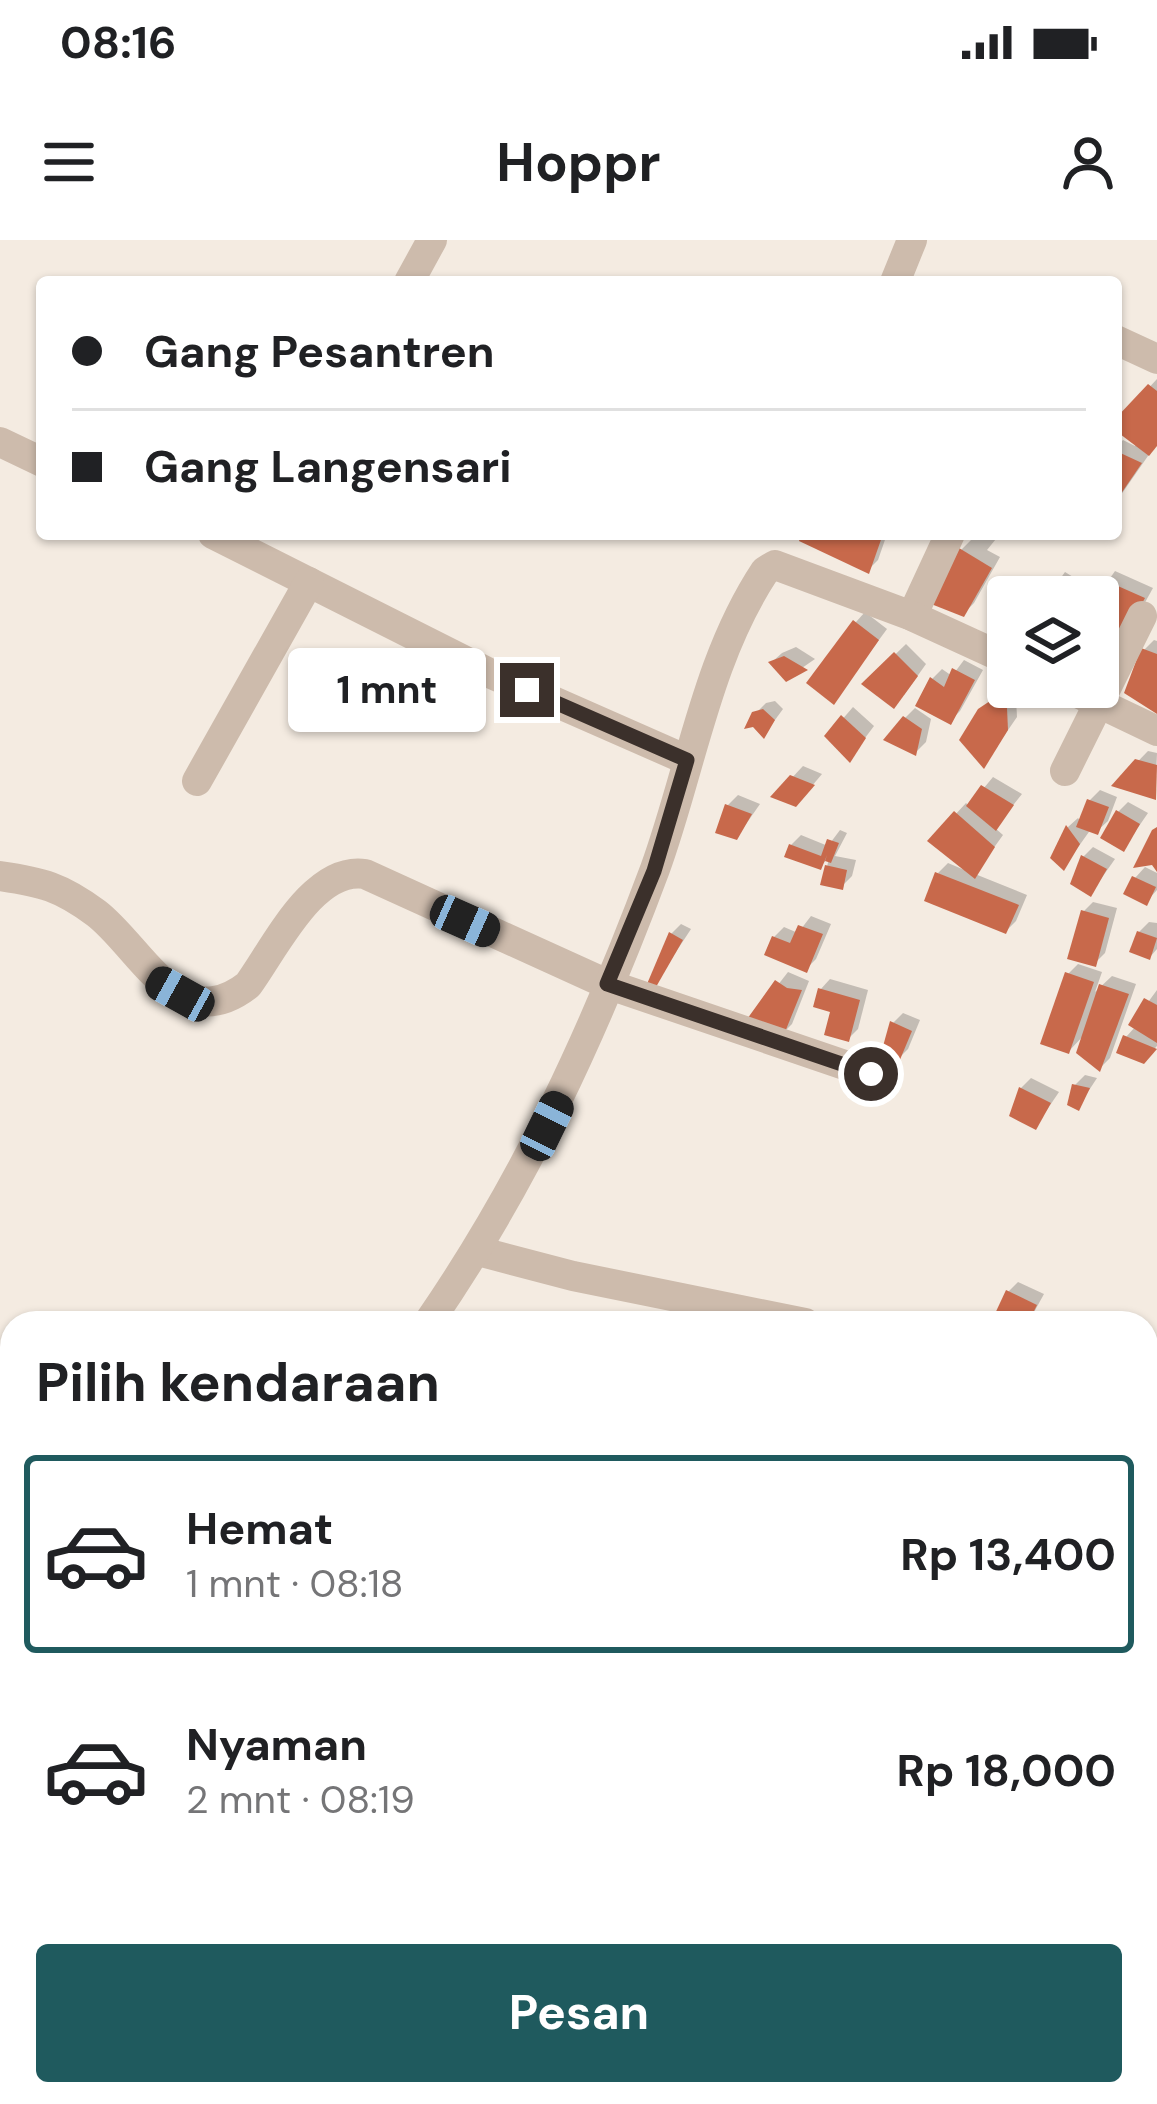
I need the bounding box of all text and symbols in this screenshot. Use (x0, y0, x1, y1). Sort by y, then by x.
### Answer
text: 08:16 (60, 13, 177, 72)
text: Hoppr (496, 127, 661, 198)
icon: menu (36, 129, 102, 195)
icon: person (1055, 129, 1121, 195)
text: Gang Pesantren (144, 322, 495, 381)
text: Gang Langensari (144, 437, 512, 496)
map controls (987, 576, 1119, 708)
button: layers (987, 576, 1119, 708)
callout: 1 mnt (287, 648, 485, 732)
route end (500, 663, 554, 717)
text: 1 mnt (336, 664, 438, 715)
car (425, 890, 505, 952)
car (140, 961, 220, 1027)
route start (844, 1047, 898, 1101)
car (515, 1086, 579, 1166)
text: Pilih kendaraan (36, 1347, 440, 1418)
text: Hemat (186, 1499, 333, 1558)
icon: car (42, 1500, 150, 1608)
text: Rp 13,400 (900, 1525, 1116, 1584)
text: 1 mnt · 08:18 (186, 1558, 404, 1609)
text: Nyaman (186, 1715, 367, 1774)
icon: car (42, 1716, 150, 1824)
text: Rp 18,000 (897, 1741, 1116, 1800)
text: 2 mnt · 08:19 (186, 1774, 415, 1825)
button: Pesan (36, 1944, 1122, 2082)

